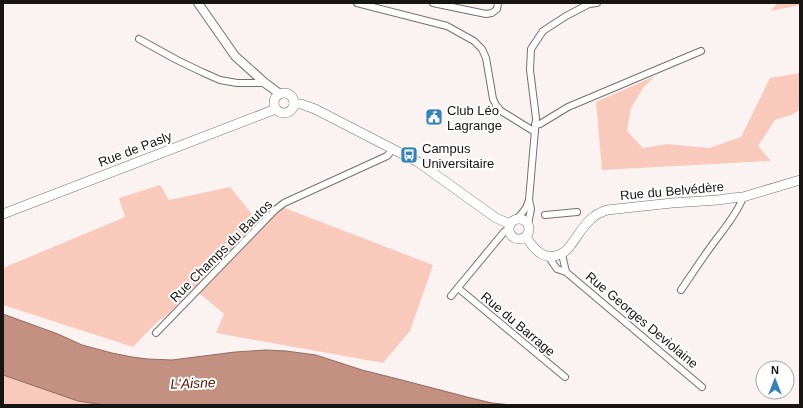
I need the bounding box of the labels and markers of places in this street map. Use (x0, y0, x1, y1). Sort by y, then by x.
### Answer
place label: Club Léo Lagrange (447, 103, 502, 133)
public building icon: Club Léo Lagrange (424, 107, 444, 127)
place label: Campus Universitaire (422, 141, 494, 171)
bus stop icon: Campus Universitaire (399, 145, 419, 165)

